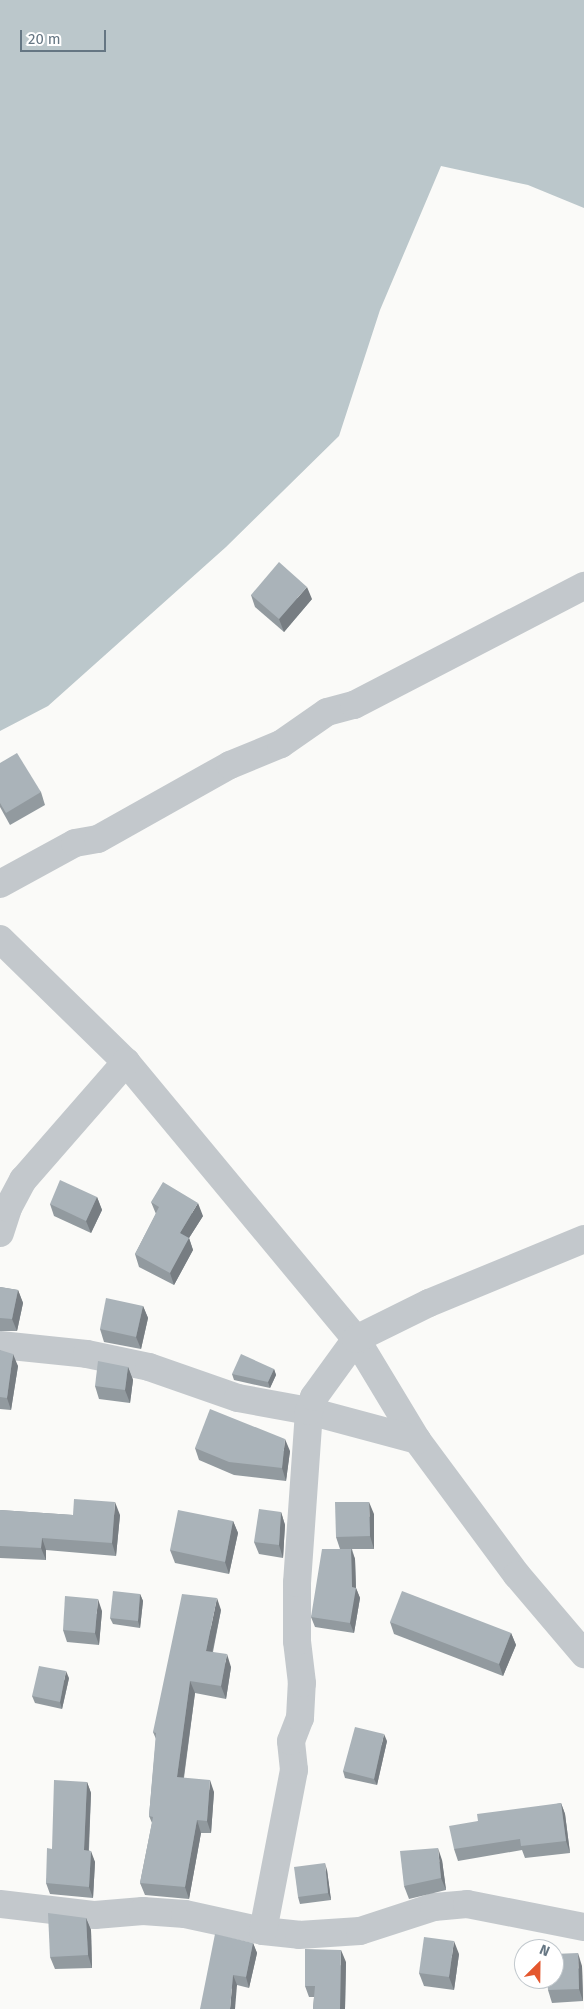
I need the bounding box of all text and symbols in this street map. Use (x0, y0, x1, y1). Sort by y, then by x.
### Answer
scale bar (22, 20, 109, 52)
text: 20 m (28, 30, 61, 48)
north arrow (514, 1939, 564, 1989)
text: N (537, 1941, 552, 1960)

